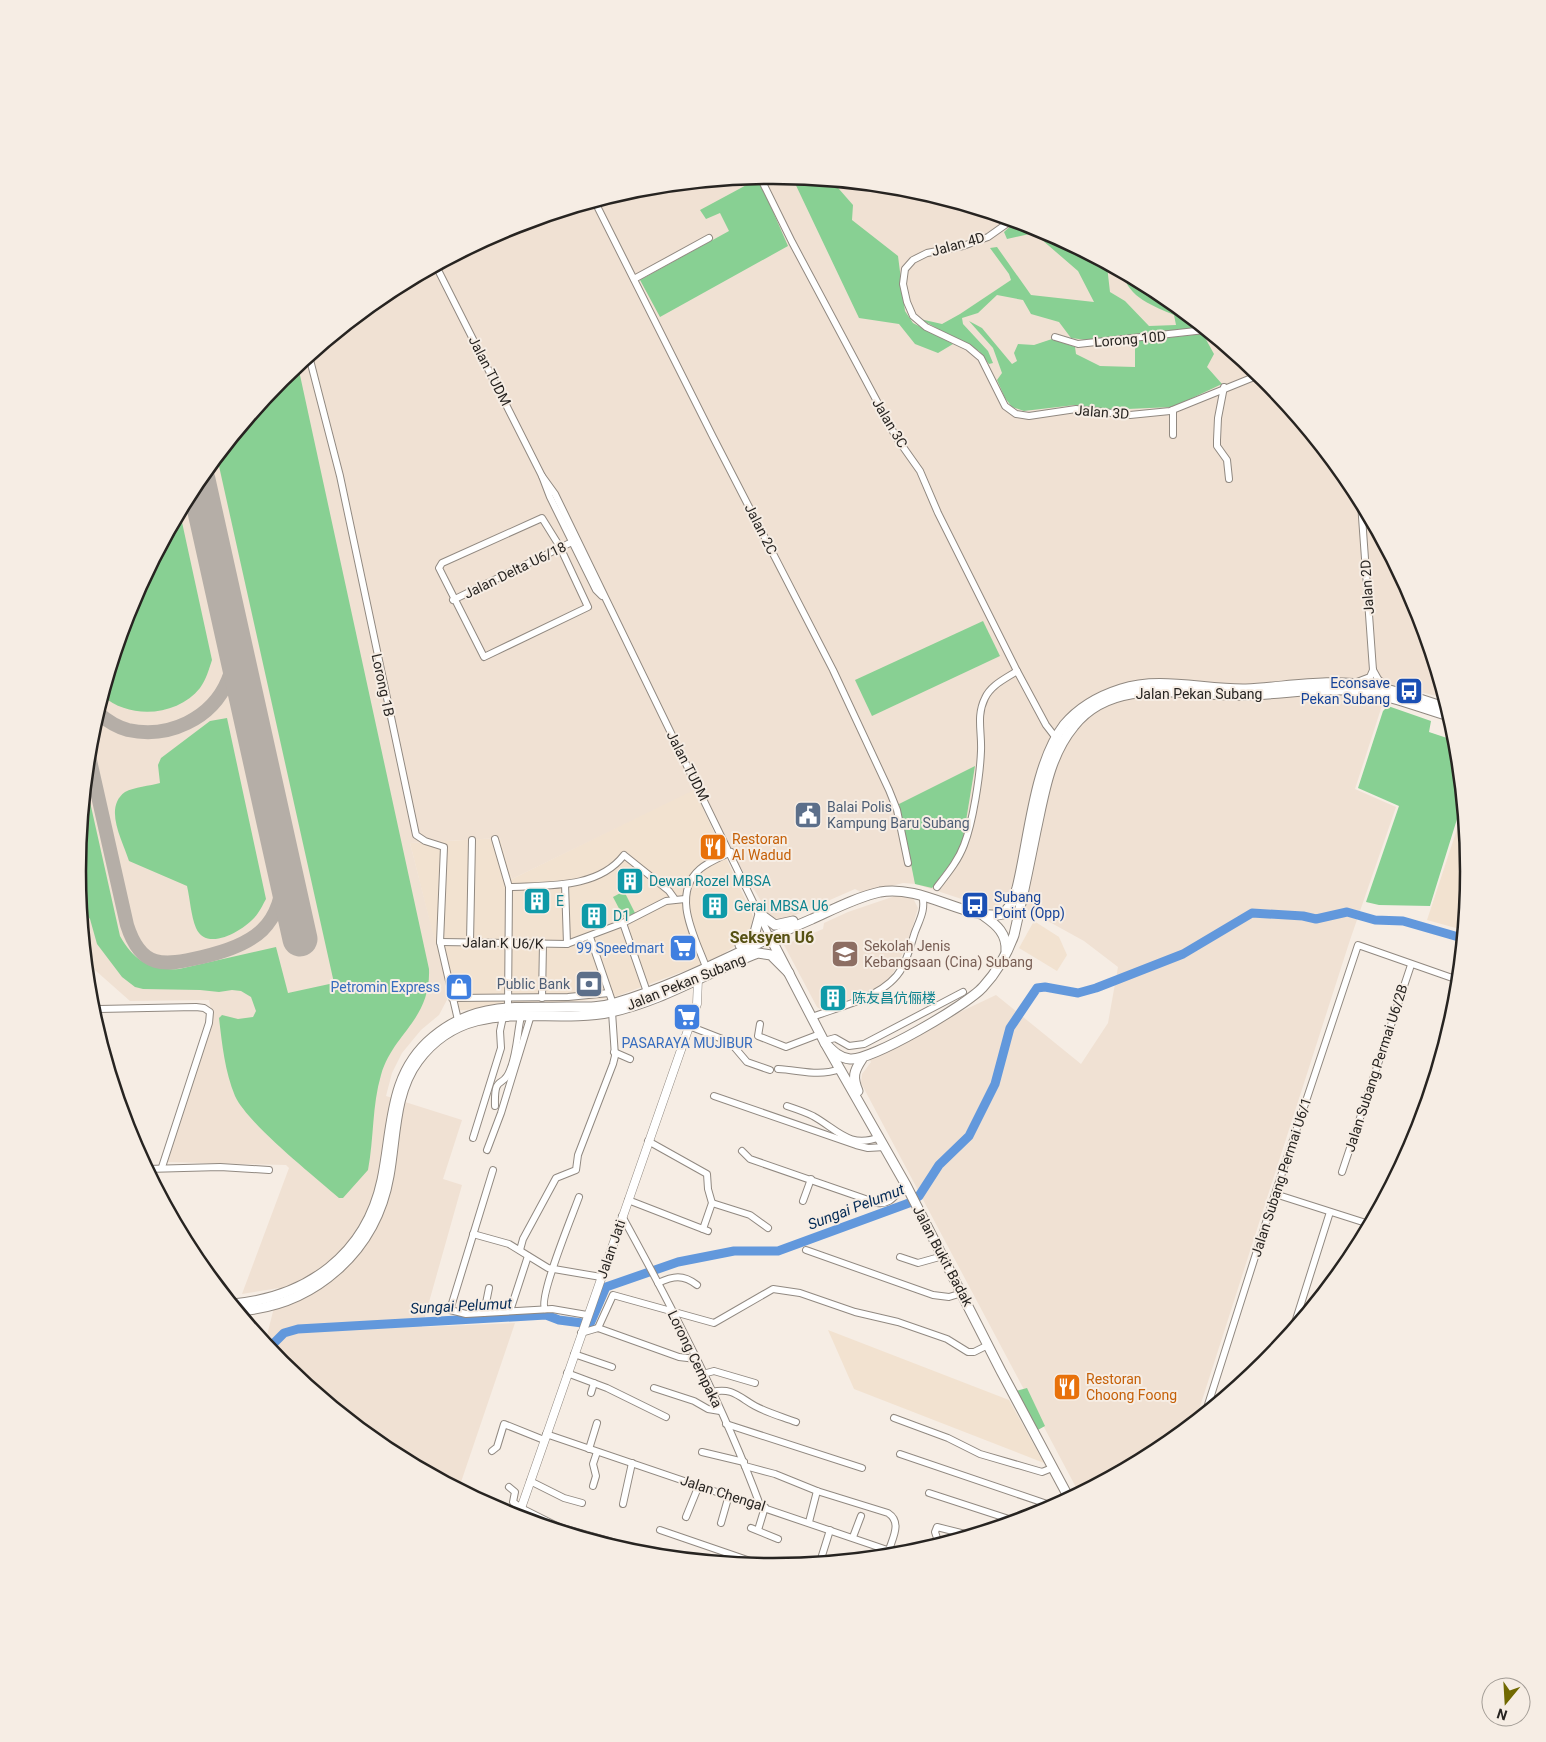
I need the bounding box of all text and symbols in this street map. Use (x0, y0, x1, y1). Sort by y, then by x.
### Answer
street label: Jalan 4D (930, 229, 986, 259)
street label: Lorong 10D (1093, 328, 1167, 350)
street label: Jalan TUDM (466, 333, 514, 409)
street label: Jalan 3C (869, 396, 911, 450)
street label: Jalan 3D (1074, 402, 1130, 422)
street label: Jalan 2C (741, 501, 781, 557)
street label: Jalan Delta U6/18 (461, 538, 569, 602)
street label: Jalan 2D (1357, 559, 1377, 615)
street label: Lorong 1B (369, 652, 397, 718)
place label: Econsave Pekan Subang (1301, 675, 1390, 707)
bus stop icon: Econsave Pekan Subang (1394, 676, 1424, 706)
street label: Jalan Pekan Subang (1136, 686, 1262, 702)
street label: Jalan TUDM (664, 728, 712, 804)
place label: Balai Polis Kampung Baru Subang (827, 799, 970, 831)
public building icon: Balai Polis Kampung Baru Subang (793, 800, 823, 830)
place label: Restoran Al Wadud (732, 831, 791, 863)
restaurant icon: Restoran Al Wadud (698, 832, 728, 862)
building icon: Dewan Rozel MBSA (615, 866, 645, 896)
place label: Dewan Rozel MBSA (649, 873, 771, 889)
building icon: E (522, 886, 552, 916)
place label: Subang Point (Opp) (994, 889, 1065, 922)
bus stop icon: Subang Point (Opp) (960, 890, 990, 920)
building icon: Gerai MBSA U6 (700, 891, 730, 921)
place label: E (556, 893, 564, 909)
place label: Gerai MBSA U6 (734, 898, 829, 914)
building icon: D1 (579, 901, 609, 931)
place label: D1 (613, 908, 630, 924)
district label: Seksyen U6 (730, 928, 814, 947)
supermarket icon: 99 Speedmart (668, 933, 698, 963)
street label: Jalan K U6/K (462, 934, 544, 952)
place label: Sekolah Jenis Kebangsaan (Cina) Subang (864, 938, 1033, 971)
school or university icon: Sekolah Jenis Kebangsaan (Cina) Subang (830, 939, 860, 969)
place label: 99 Speedmart (576, 940, 664, 956)
street label: Jalan Pekan Subang (624, 951, 748, 1013)
bank icon: Public Bank (574, 969, 604, 999)
shop icon: Petromin Express (444, 972, 474, 1002)
place label: Public Bank (497, 976, 571, 992)
place label: Petromin Express (331, 979, 440, 995)
street label: Jalan Subang Permai U6/2B (1341, 982, 1411, 1154)
building icon: 陈友昌伉俪楼 (818, 983, 848, 1013)
place label: 陈友昌伉俪楼 (852, 990, 936, 1006)
supermarket icon: PASARAYA MUJIBUR (672, 1002, 702, 1032)
place label: PASARAYA MUJIBUR (621, 1035, 753, 1051)
street label: Jalan Subang Permai U6/1 (1248, 1095, 1314, 1259)
water label: Sungai Pelumut (805, 1180, 907, 1234)
street label: Jalan Bukit Badak (910, 1203, 977, 1310)
street label: Jalan Jati (594, 1218, 628, 1280)
water label: Sungai Pelumut (410, 1294, 513, 1318)
street label: Lorong Cempaka (665, 1308, 725, 1410)
place label: Restoran Choong Foong (1086, 1371, 1177, 1403)
restaurant icon: Restoran Choong Foong (1052, 1372, 1082, 1402)
street label: Jalan Chengal (678, 1472, 768, 1514)
north arrow (1481, 1677, 1531, 1727)
text: N (1495, 1705, 1509, 1724)

